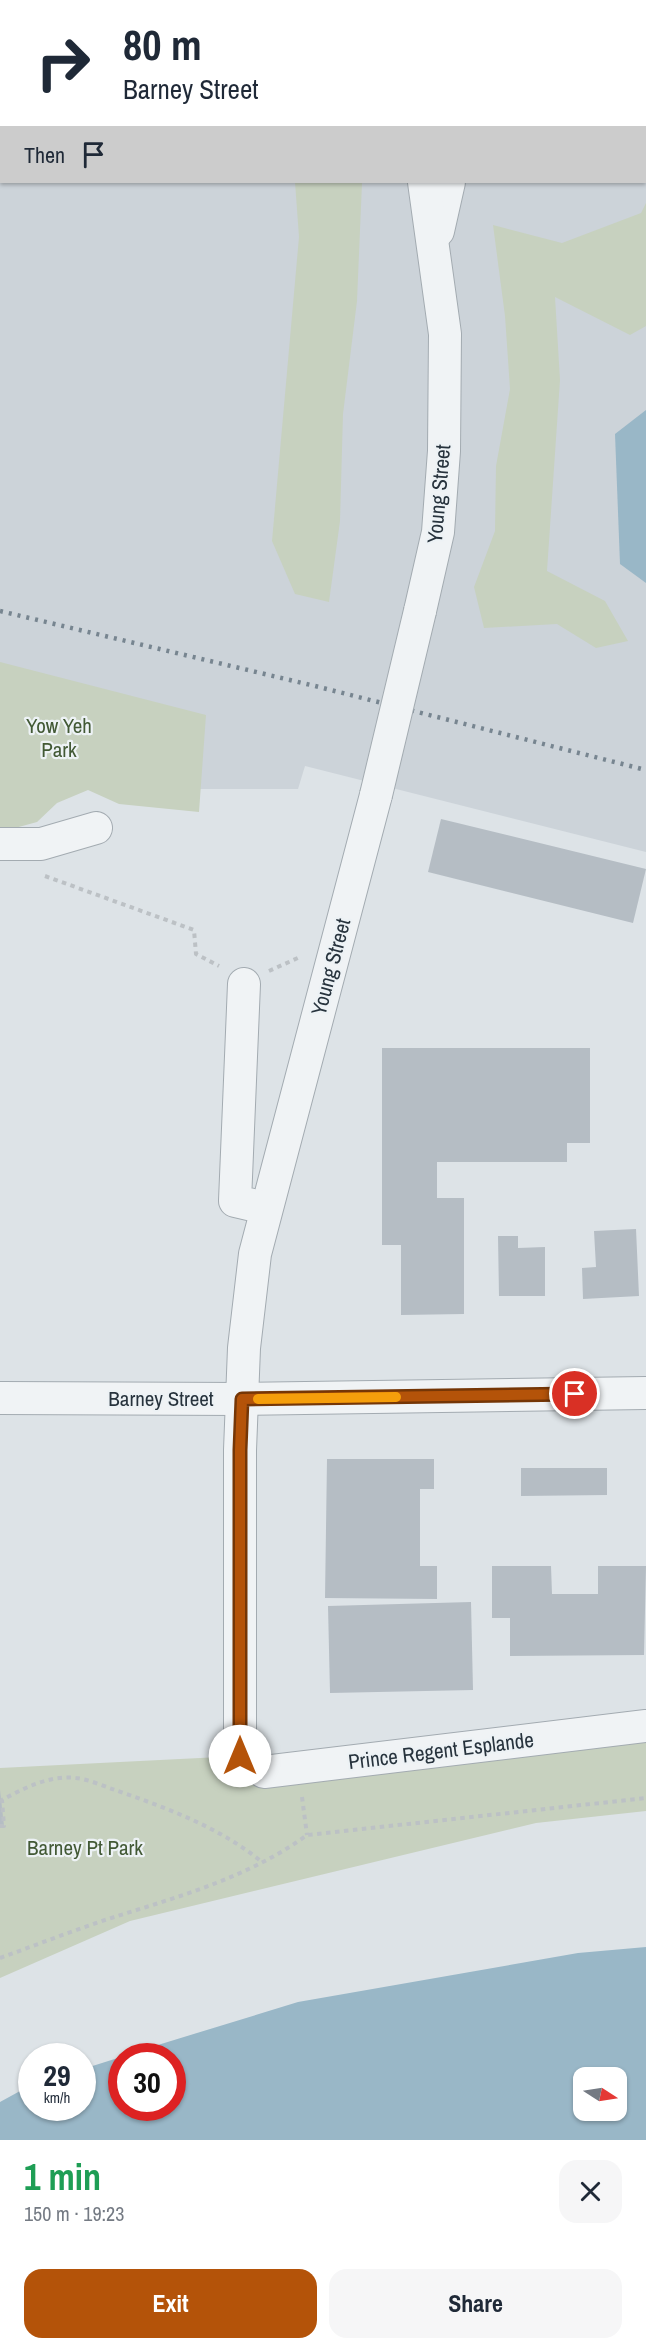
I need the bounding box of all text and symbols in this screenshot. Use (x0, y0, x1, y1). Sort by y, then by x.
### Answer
text: 80 m (123, 17, 202, 73)
icon: right (24, 24, 102, 102)
text: Barney Street (123, 71, 258, 107)
icon: arrive (77, 138, 110, 171)
text: Then (24, 140, 65, 170)
street label: Young Street (420, 443, 457, 545)
park label: Yow Yeh Park (26, 711, 92, 764)
street label: Young Street (304, 915, 357, 1019)
pin (549, 1368, 600, 1419)
icon: arrive (558, 1377, 591, 1410)
street label: Barney Street (108, 1384, 214, 1413)
position arrow (208, 1724, 272, 1788)
street label: Prince Regent Esplande (347, 1725, 535, 1776)
park label: Barney Pt Park (27, 1833, 143, 1862)
speed limit sign: 30 (108, 2043, 186, 2121)
text: 29 (43, 2055, 71, 2095)
north arrow (573, 2067, 627, 2121)
map controls (573, 2067, 627, 2121)
text: km/h (44, 2087, 70, 2108)
text: 1 min (24, 2153, 101, 2201)
button: close (559, 2160, 622, 2223)
text: 150 m · 19:23 (24, 2200, 124, 2227)
button: Exit (24, 2269, 317, 2338)
button: Share (329, 2269, 622, 2338)

